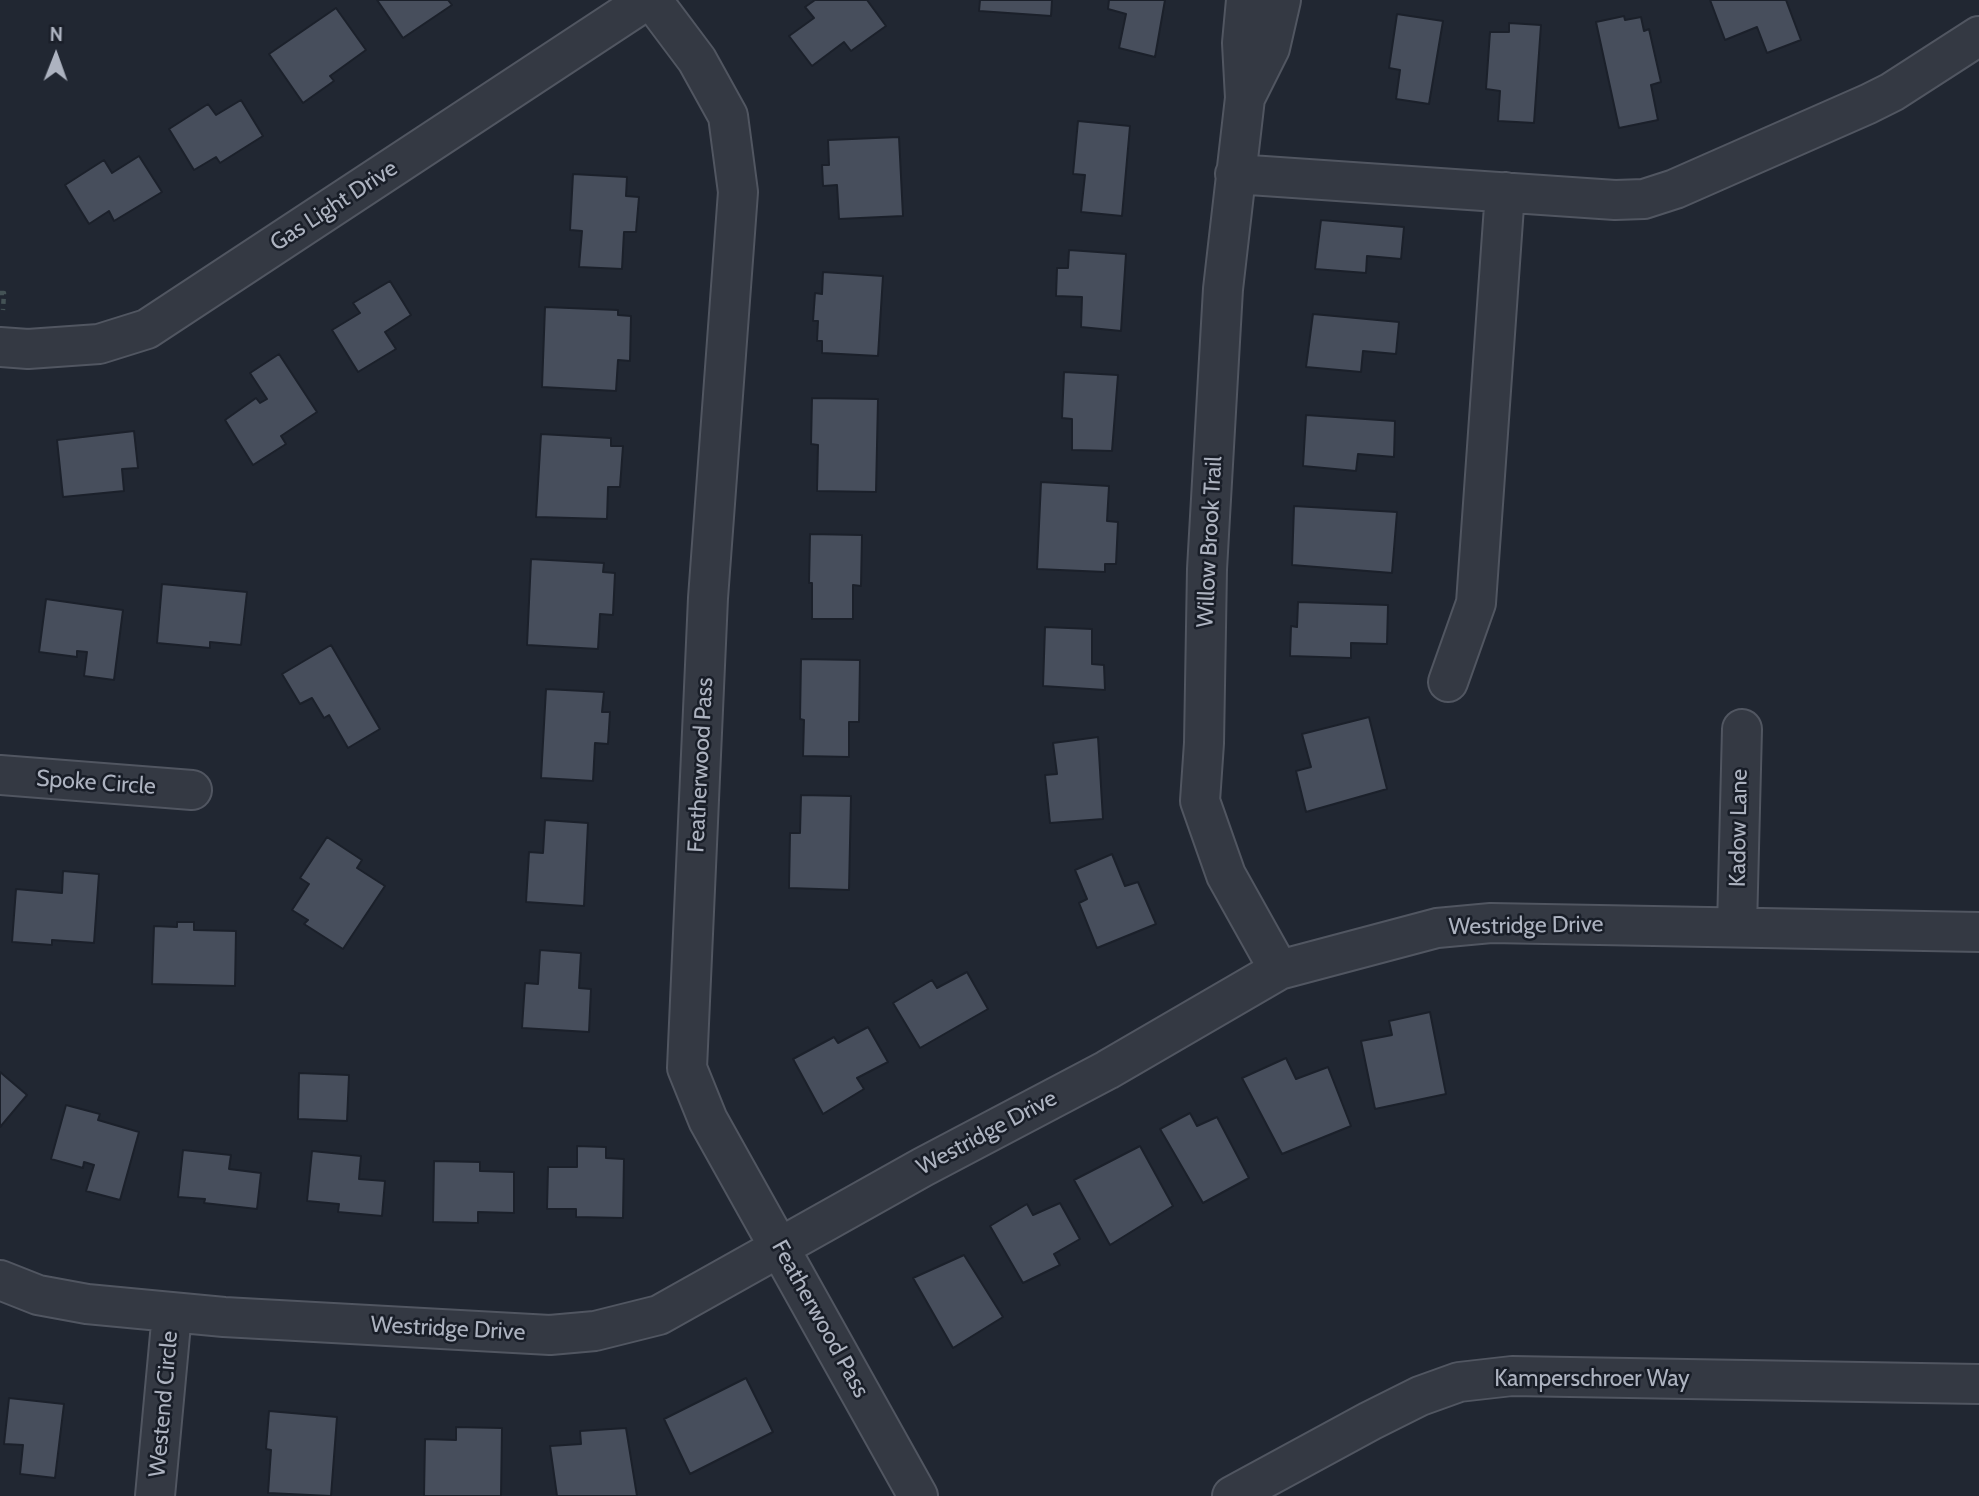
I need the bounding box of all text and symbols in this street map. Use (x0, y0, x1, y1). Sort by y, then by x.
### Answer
north arrow (21, 21, 91, 91)
text: N (49, 23, 63, 46)
street label: Gas Light Drive (265, 155, 403, 257)
street label: Willow Brook Trail (1192, 456, 1228, 628)
street label: Featherwood Pass (683, 677, 719, 853)
street label: Spoke Circle (35, 765, 157, 801)
street label: Kadow Lane (1724, 769, 1754, 887)
street label: Westridge Drive (1448, 911, 1604, 941)
street label: Westridge Drive (912, 1084, 1062, 1182)
street label: Featherwood Pass (765, 1236, 875, 1402)
street label: Westridge Drive (370, 1311, 526, 1347)
street label: Westend Circle (144, 1330, 184, 1478)
street label: Kamperschroer Way (1494, 1365, 1690, 1393)

